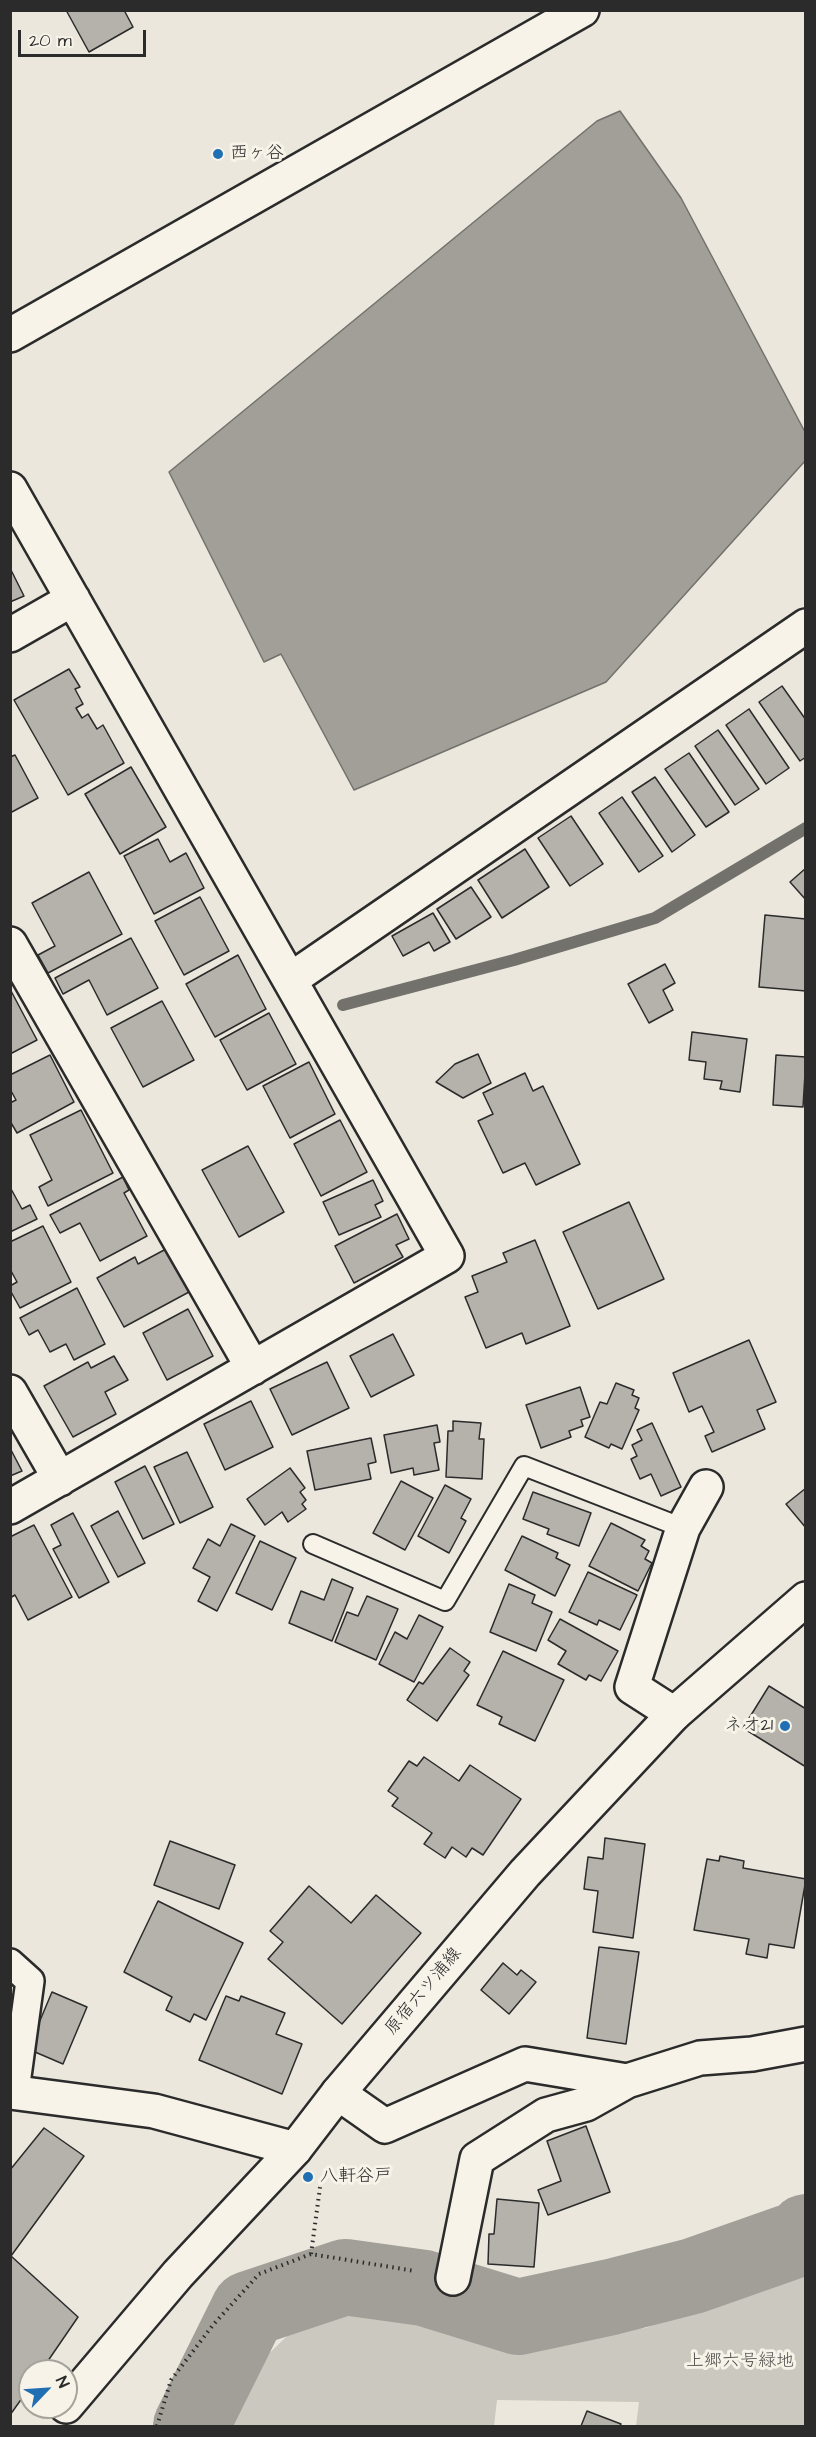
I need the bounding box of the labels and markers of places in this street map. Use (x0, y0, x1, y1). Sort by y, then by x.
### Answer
place label: 西ヶ谷 (230, 143, 284, 165)
marker: 西ヶ谷 (211, 147, 225, 161)
place label: ネオ21 (724, 1715, 773, 1737)
marker: ネオ21 (778, 1719, 792, 1733)
place label: 八軒谷戸 (320, 2166, 392, 2188)
marker: 八軒谷戸 (301, 2170, 315, 2184)

